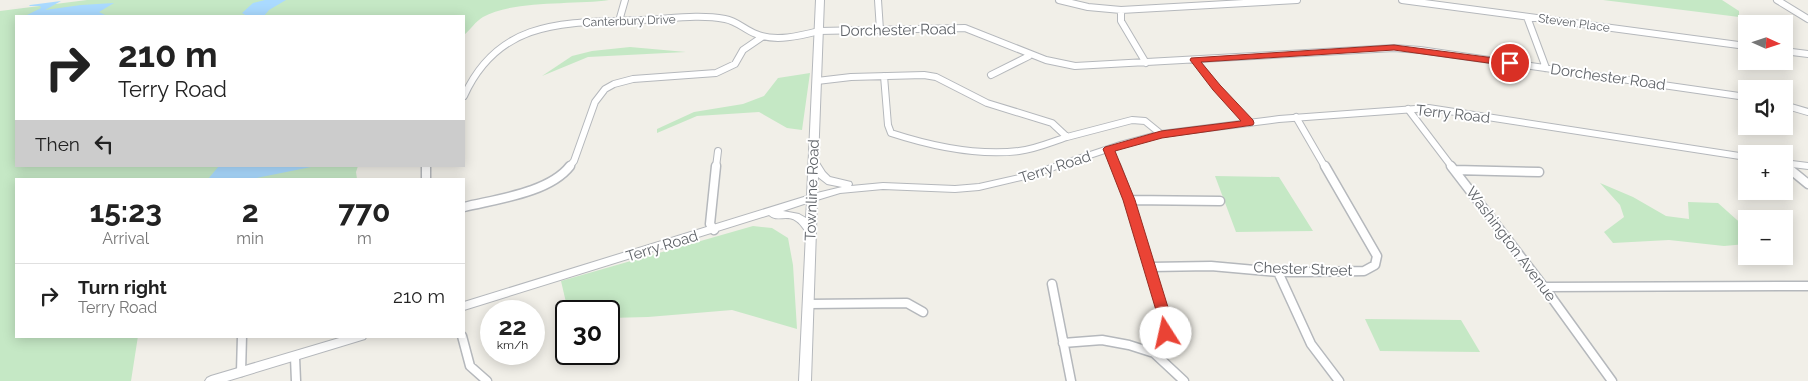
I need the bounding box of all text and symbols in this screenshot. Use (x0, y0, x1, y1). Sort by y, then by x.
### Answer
street label: Steven Place (1537, 11, 1611, 35)
street label: Canterbury Drive (582, 12, 676, 30)
north arrow (1738, 15, 1792, 70)
map controls (1738, 15, 1793, 265)
street label: Dorchester Road (840, 20, 956, 40)
text: 210 m (118, 34, 218, 75)
icon: right (35, 35, 100, 100)
pin (1489, 42, 1531, 84)
icon: arrive (1496, 49, 1524, 77)
street label: Dorchester Road (1549, 60, 1667, 94)
text: Terry Road (118, 76, 227, 102)
button: sound (1738, 80, 1793, 135)
street label: Terry Road (1415, 101, 1491, 127)
icon: left (90, 130, 118, 158)
text: Then (35, 133, 80, 155)
street label: Townline Road (801, 139, 823, 241)
button: + (1738, 145, 1793, 200)
street label: Terry Road (1017, 147, 1093, 187)
street label: Washington Avenue (1462, 183, 1560, 305)
text: 15:23 (89, 194, 162, 229)
text: 2 (242, 194, 259, 229)
text: 770 (338, 194, 391, 229)
button: − (1738, 210, 1793, 265)
street label: Terry Road (624, 227, 700, 265)
text: Arrival (102, 229, 149, 248)
text: min (236, 229, 264, 248)
text: m (357, 229, 372, 248)
street label: Chester Street (1253, 258, 1353, 280)
text: Turn right (78, 276, 167, 298)
icon: right (35, 282, 63, 310)
text: 210 m (393, 285, 445, 307)
text: Terry Road (78, 298, 157, 317)
speed limit sign: 30 (555, 300, 620, 365)
position arrow (1139, 306, 1191, 358)
text: 22 (498, 311, 527, 341)
text: km/h (497, 338, 528, 352)

